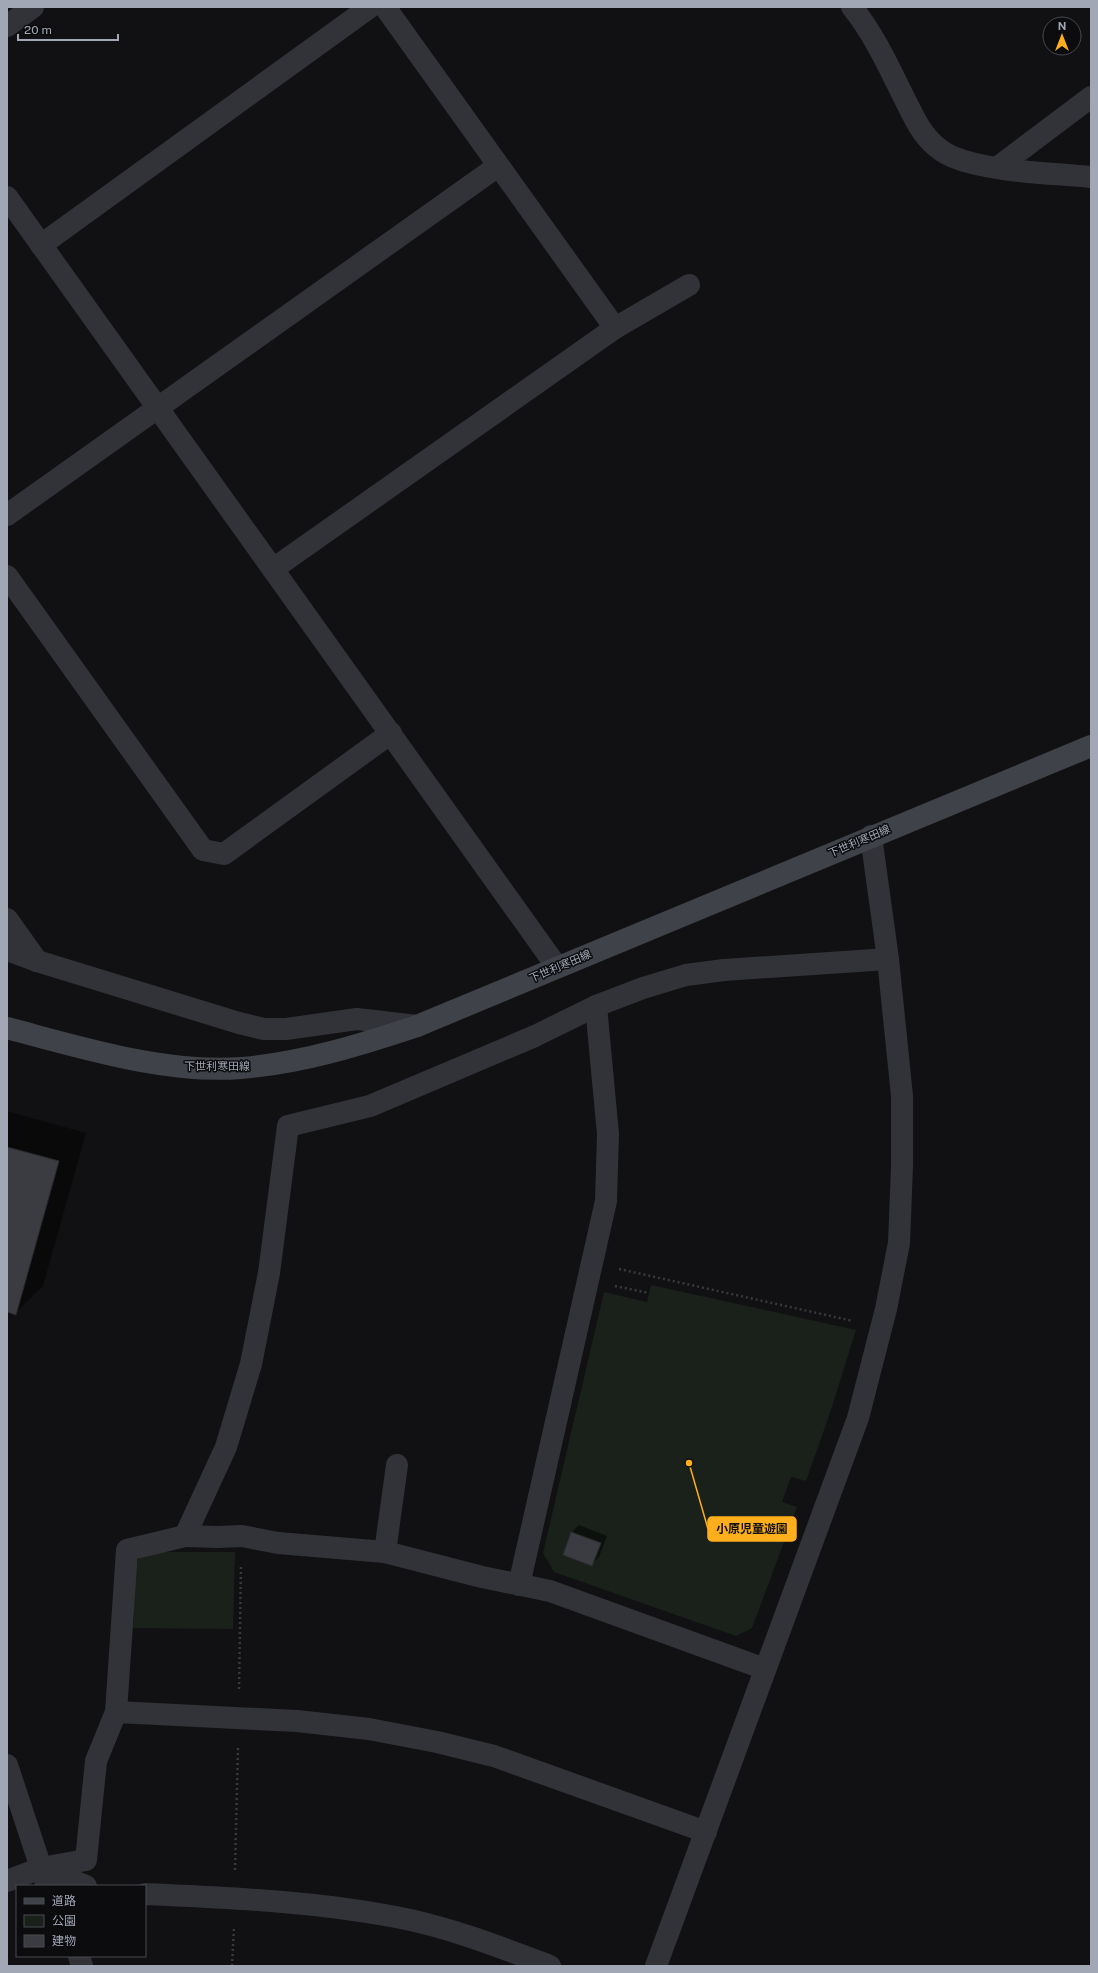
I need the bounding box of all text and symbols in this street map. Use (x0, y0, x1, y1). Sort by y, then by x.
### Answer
scale bar (18, 16, 118, 42)
north arrow (1042, 16, 1082, 56)
text: N (1058, 20, 1066, 32)
text: 20 m (24, 23, 52, 37)
street label: 下世利寒田線 (826, 823, 892, 859)
street label: 下世利寒田線 (527, 948, 593, 984)
street label: 下世利寒田線 (184, 1060, 250, 1072)
callout: 小原児童遊園 (708, 1517, 796, 1541)
text: 小原児童遊園 (716, 1522, 788, 1536)
legend (16, 1885, 146, 1957)
text: 道路 (52, 1894, 76, 1908)
text: 公園 (52, 1914, 76, 1928)
text: 建物 (52, 1934, 76, 1948)

